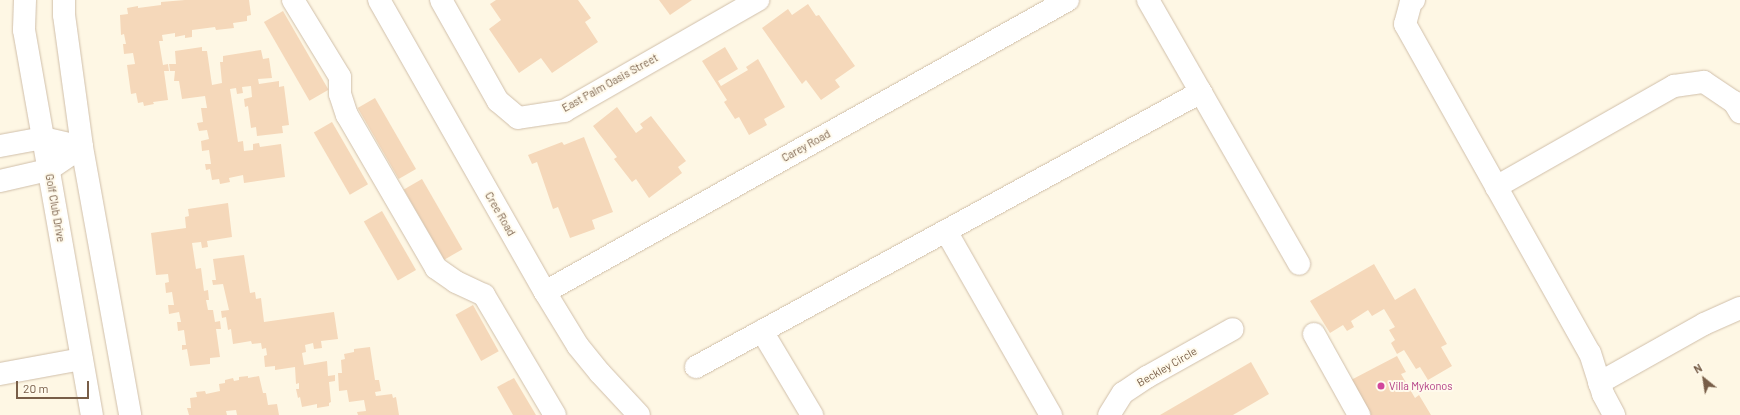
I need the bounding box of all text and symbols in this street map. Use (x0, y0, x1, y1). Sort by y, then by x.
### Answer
street label: East Palm Oasis Street (560, 51, 660, 115)
street label: Carey Road (779, 127, 833, 165)
street label: Golf Club Drive (42, 173, 68, 243)
street label: Cree Road (482, 190, 518, 238)
street label: Beckley Circle (1135, 345, 1199, 389)
north arrow (1684, 359, 1724, 399)
text: N (1691, 361, 1704, 376)
scale bar (18, 373, 91, 399)
place label: Villa Mykonos (1389, 379, 1453, 393)
text: 20 m (23, 381, 49, 395)
marker: Villa Mykonos (1376, 381, 1386, 391)

